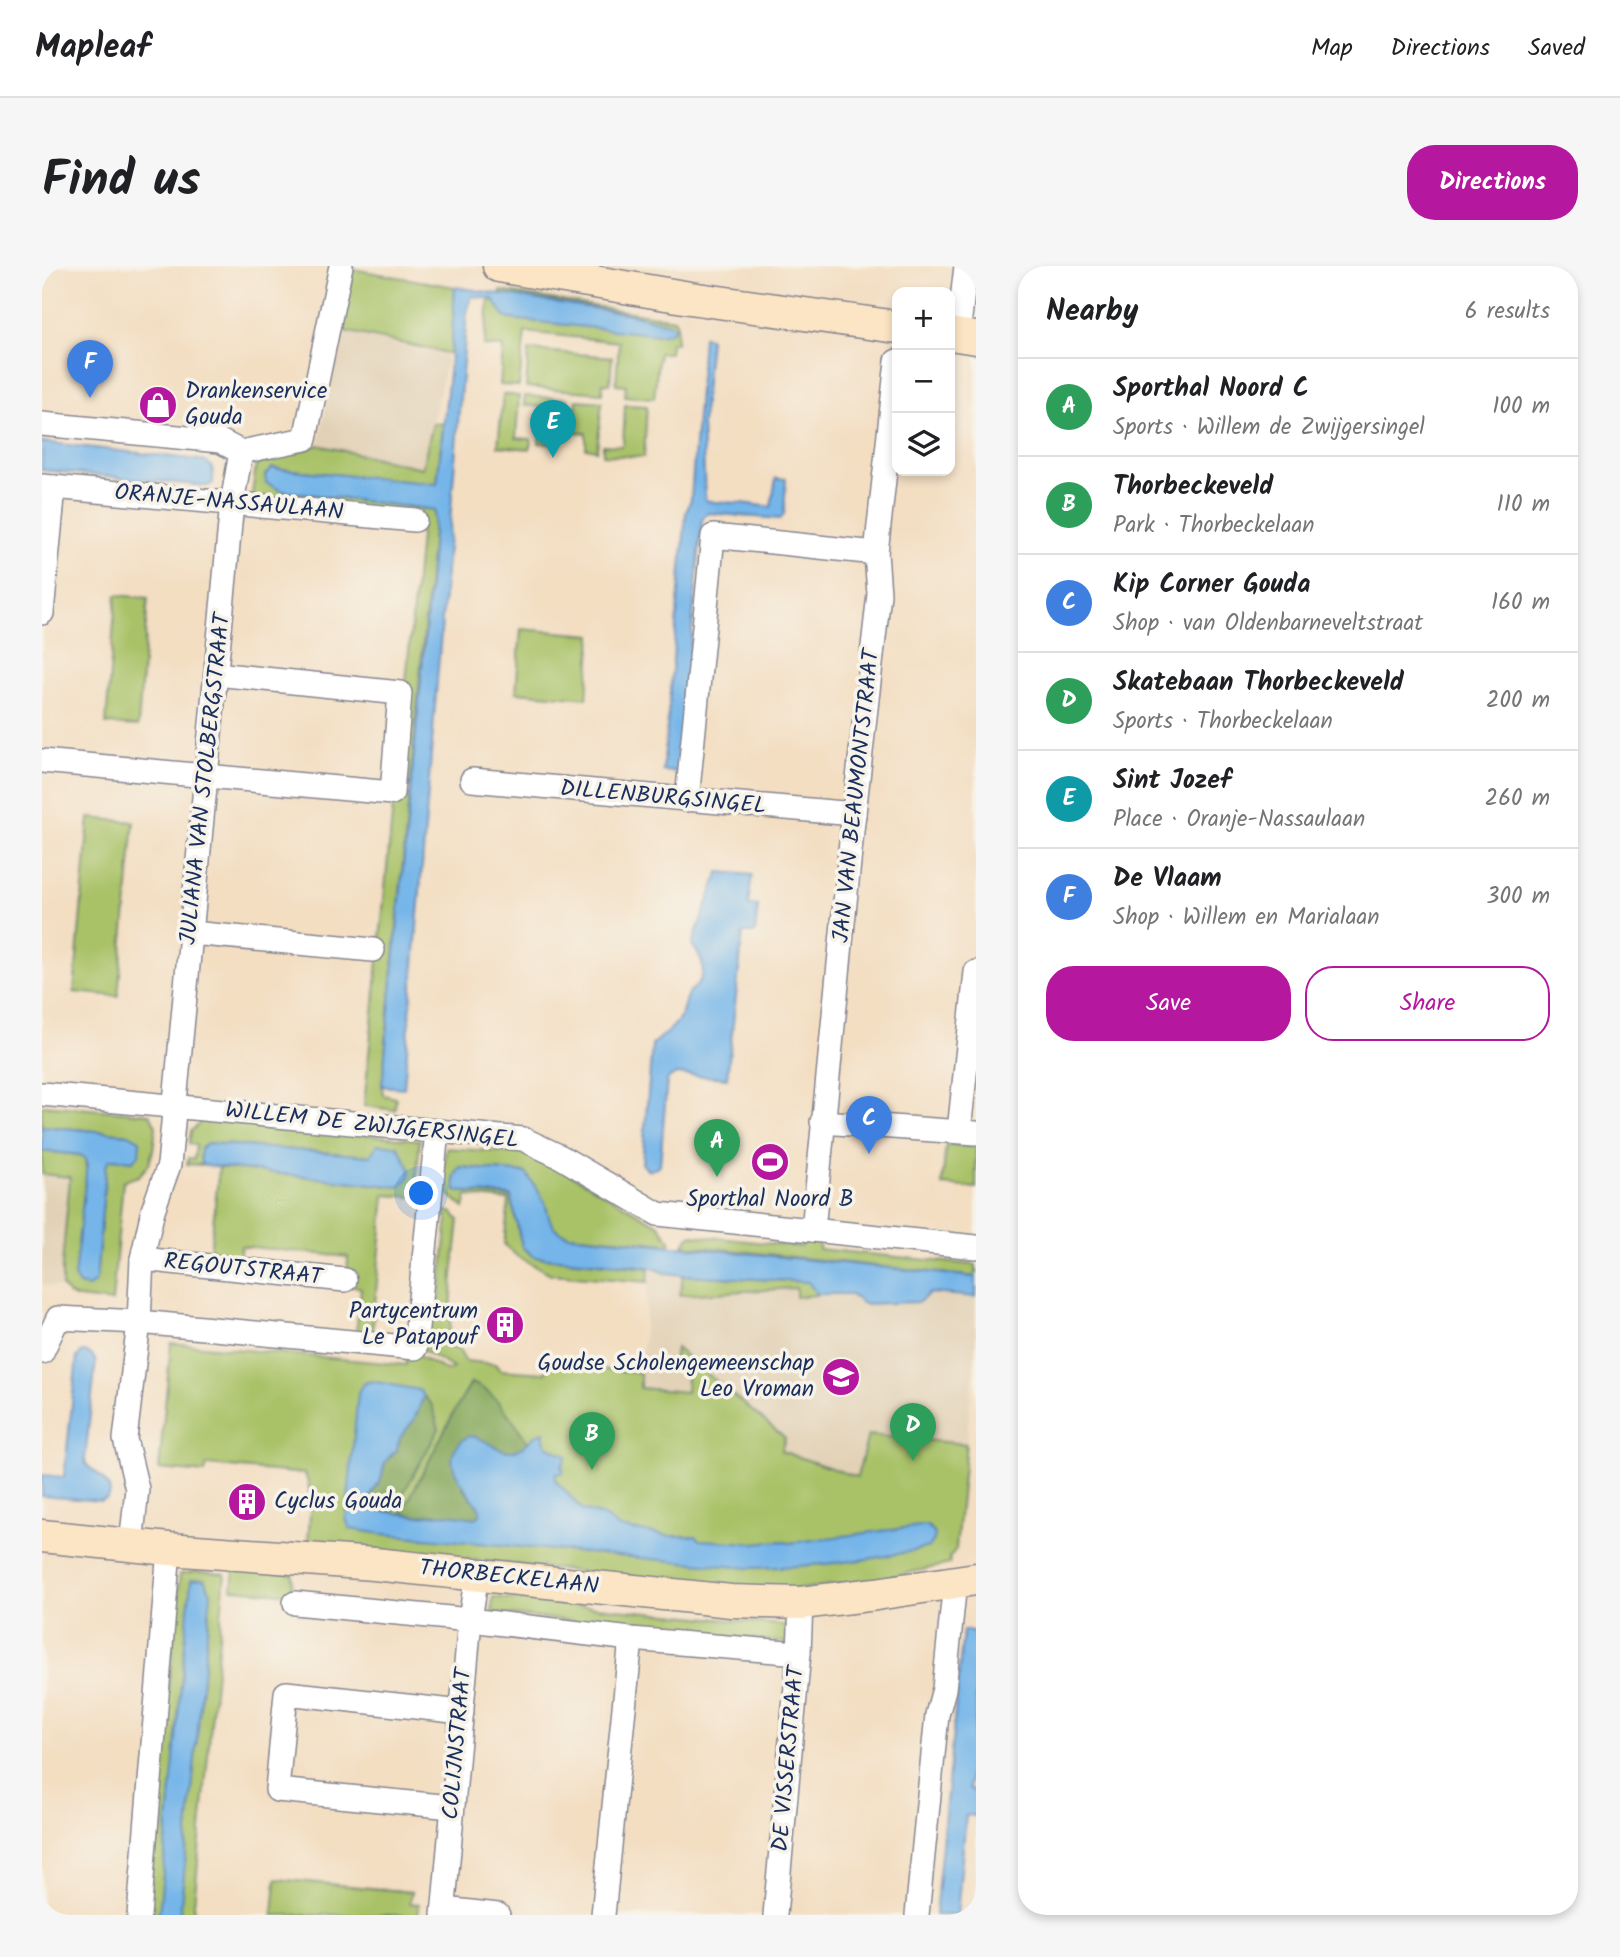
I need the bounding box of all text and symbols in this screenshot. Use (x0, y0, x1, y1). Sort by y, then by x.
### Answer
text: Mapleaf (35, 22, 151, 75)
text: Map (1311, 29, 1353, 68)
text: Directions (1391, 29, 1490, 68)
text: Saved (1528, 29, 1585, 68)
text: Find us (42, 143, 200, 221)
button: Directions (1407, 145, 1578, 220)
map controls (892, 287, 955, 476)
button: + (892, 287, 955, 350)
text: Nearby (1046, 288, 1138, 336)
text: 6 results (1465, 294, 1550, 330)
pin: F (67, 340, 113, 398)
button: − (892, 350, 955, 413)
text: Sporthal Noord C (1113, 368, 1309, 410)
place label: Drankenservice Gouda (185, 374, 327, 436)
shop icon: Drankenservice Gouda (137, 384, 179, 426)
text: A (1062, 389, 1076, 425)
text: 100 m (1492, 389, 1550, 425)
pin: E (530, 400, 576, 458)
text: Sports · Willem de Zwijgersingel (1113, 410, 1425, 446)
button: layers (892, 413, 955, 476)
text: Thorbeckeveld (1113, 466, 1273, 508)
street label: ORANJE-NASSAULAAN (113, 475, 345, 531)
text: B (1062, 487, 1076, 523)
text: 110 m (1497, 487, 1550, 523)
text: Park · Thorbeckelaan (1113, 508, 1315, 544)
text: Kip Corner Gouda (1113, 564, 1311, 606)
text: C (1062, 585, 1076, 621)
text: 160 m (1491, 585, 1550, 621)
text: Shop · van Oldenbarneveltstraat (1113, 606, 1423, 642)
street label: JULIANA VAN STOLBERGSTRAAT (171, 610, 241, 946)
street label: JAN VAN BEAUMONTSTRAAT (824, 646, 890, 944)
text: Skatebaan Thorbeckeveld (1113, 662, 1404, 704)
text: D (1061, 683, 1077, 719)
text: 200 m (1486, 683, 1550, 719)
text: Sports · Thorbeckelaan (1113, 704, 1333, 740)
text: Sint Jozef (1113, 760, 1231, 802)
street label: DILLENBURGSINGEL (558, 771, 768, 825)
text: E (1063, 781, 1075, 817)
text: 260 m (1485, 781, 1550, 817)
text: Place · Oranje-Nassaulaan (1113, 802, 1365, 838)
text: De Vlaam (1113, 858, 1222, 900)
text: F (1063, 879, 1075, 915)
text: 300 m (1486, 879, 1550, 915)
text: Shop · Willem en Marialaan (1113, 900, 1380, 936)
button: Save (1046, 966, 1291, 1041)
button: Share (1305, 966, 1550, 1041)
street label: WILLEM DE ZWIJGERSINGEL (224, 1093, 520, 1159)
pin: C (846, 1096, 892, 1154)
pin: A (694, 1119, 740, 1177)
sports icon: Sporthal Noord B (749, 1141, 791, 1183)
your location (404, 1176, 438, 1210)
place label: Sporthal Noord B (686, 1182, 854, 1218)
street label: REGOUTSTRAAT (162, 1244, 326, 1296)
place label: Partycentrum Le Patapouf (349, 1294, 480, 1356)
building icon: Partycentrum Le Patapouf (484, 1304, 526, 1346)
place label: Goudse Scholengemeenschap Leo Vroman (537, 1346, 814, 1408)
school or university icon: Goudse Scholengemeenschap Leo Vroman (820, 1356, 862, 1398)
pin: D (890, 1403, 936, 1461)
pin: B (569, 1412, 615, 1470)
building icon: Cyclus Gouda (226, 1481, 268, 1523)
place label: Cyclus Gouda (274, 1484, 402, 1520)
street label: THORBECKELAAN (417, 1551, 601, 1605)
street label: DE VISSERSTRAAT (763, 1663, 815, 1853)
street label: COLIJNSTRAAT (433, 1665, 483, 1821)

